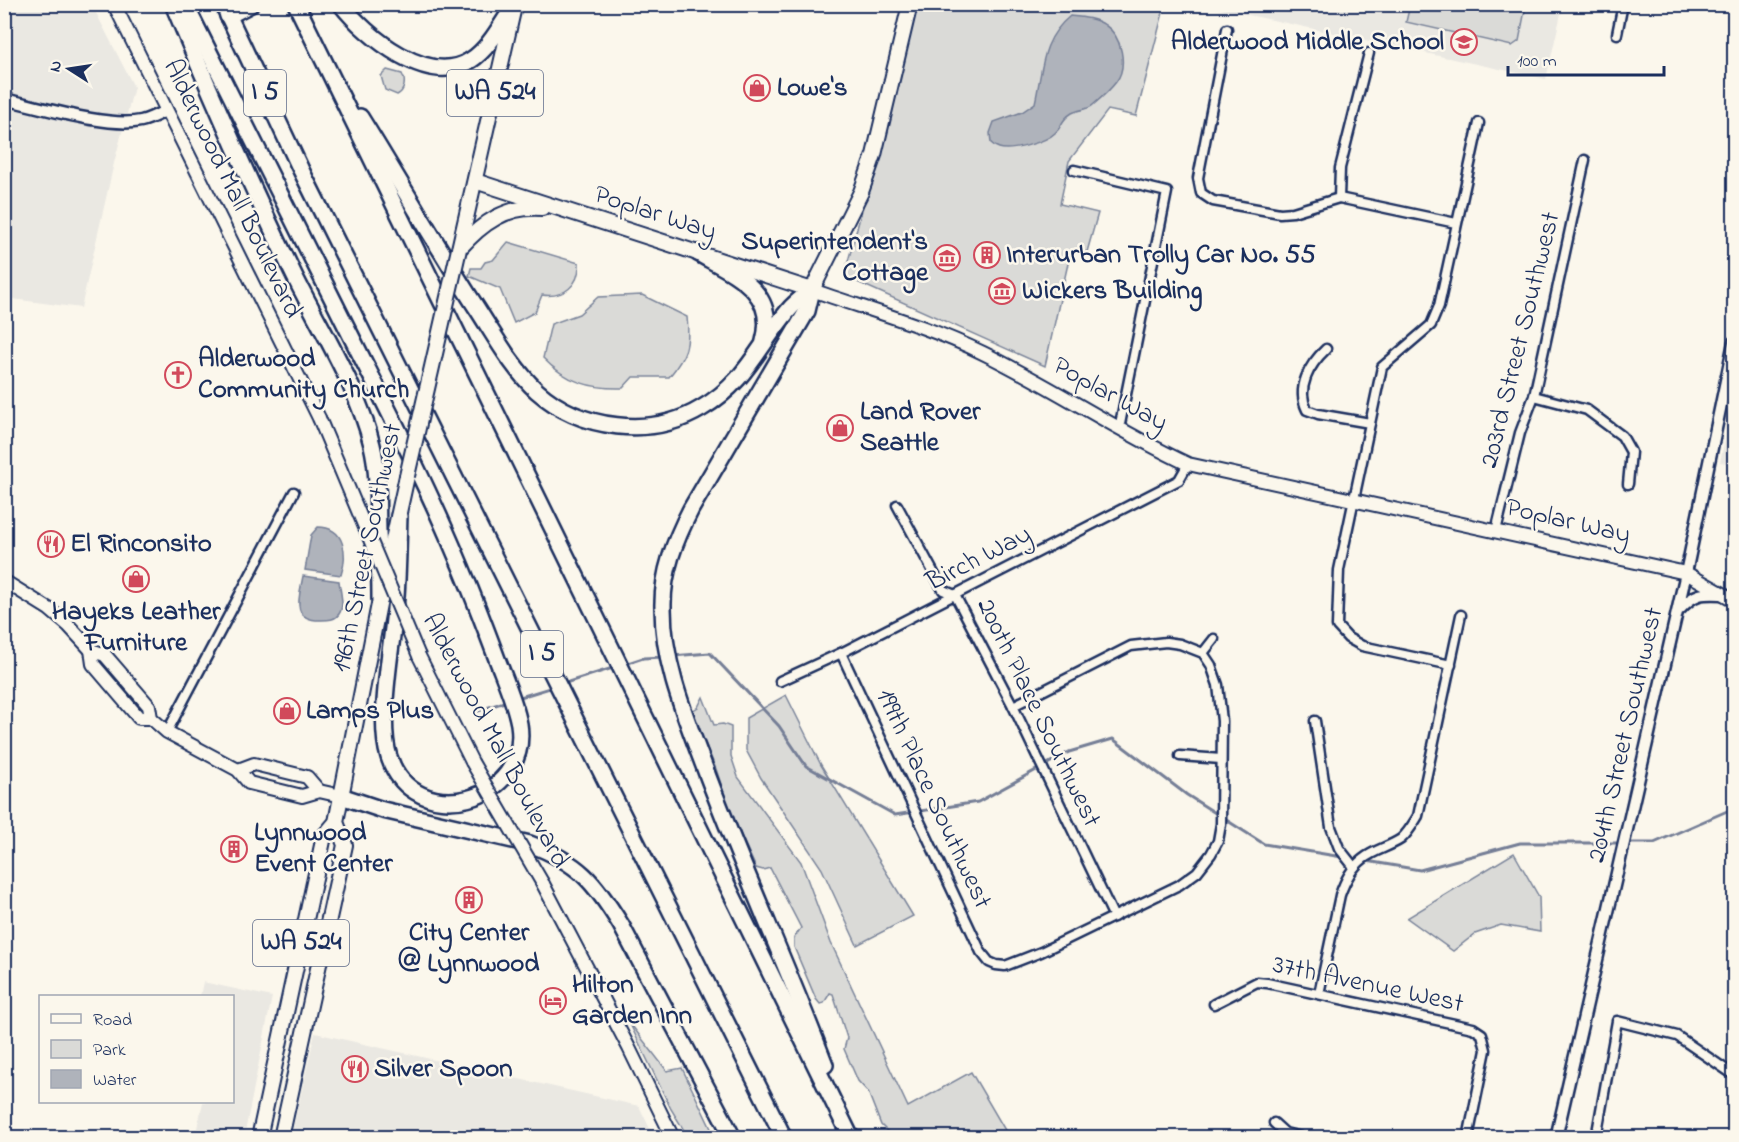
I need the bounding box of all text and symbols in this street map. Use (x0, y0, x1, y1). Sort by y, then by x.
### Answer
place label: Alderwood Middle School (1171, 23, 1444, 62)
school or university icon: Alderwood Middle School (1449, 27, 1479, 57)
north arrow (39, 39, 99, 99)
scale bar (1508, 39, 1664, 77)
text: 100 m (1517, 49, 1557, 75)
street label: Alderwood Mall Boulevard (152, 53, 312, 325)
text: N (43, 58, 69, 74)
place label: Lowe's (777, 69, 847, 108)
road number: I 5 (244, 70, 286, 116)
road number: WA 524 (447, 70, 543, 116)
shop icon: Lowe's (742, 73, 772, 103)
street label: Poplar Way (589, 176, 721, 252)
street label: 203rd Street Southwest (1470, 208, 1572, 472)
place label: Superintendent's Cottage (741, 223, 929, 294)
place label: Interurban Trolly Car No. 55 (1006, 236, 1316, 275)
building icon: Interurban Trolly Car No. 55 (972, 240, 1002, 270)
museum icon: Superintendent's Cottage (932, 243, 962, 273)
place label: Wickers Building (1022, 272, 1202, 312)
museum icon: Wickers Building (987, 276, 1017, 306)
place label: Alderwood Community Church (198, 340, 409, 410)
street label: Poplar Way (1045, 347, 1175, 443)
church icon: Alderwood Community Church (163, 360, 193, 390)
place label: Land Rover Seattle (860, 393, 981, 463)
shop icon: Land Rover Seattle (825, 413, 855, 443)
street label: 196th Street Southwest (323, 420, 413, 676)
street label: Poplar Way (1502, 489, 1634, 555)
street label: Birch Way (919, 516, 1038, 603)
place label: El Rinconsito (70, 525, 212, 564)
restaurant icon: El Rinconsito (36, 529, 66, 559)
shop icon: Hayeks Leather Furniture (121, 564, 151, 594)
street label: 200th Place Southwest (966, 592, 1110, 834)
place label: Hayeks Leather Furniture (52, 593, 221, 663)
street label: 204th Street Southwest (1578, 604, 1674, 866)
street label: Alderwood Mall Boulevard (411, 607, 579, 875)
road number: I 5 (521, 631, 563, 677)
street label: 199th Place Southwest (865, 683, 1001, 915)
place label: Lamps Plus (306, 692, 434, 731)
shop icon: Lamps Plus (272, 696, 302, 726)
place label: Lynnwood Event Center (254, 814, 393, 884)
building icon: Lynnwood Event Center (219, 834, 249, 864)
building icon: City Center @ Lynnwood (454, 885, 484, 915)
place label: City Center @ Lynnwood (398, 914, 540, 984)
road number: WA 524 (253, 920, 349, 966)
street label: 37th Avenue West (1269, 946, 1467, 1024)
place label: Hilton Garden Inn (572, 966, 692, 1036)
hotel icon: Hilton Garden Inn (538, 986, 568, 1016)
legend (39, 995, 234, 1103)
text: Road (93, 1008, 132, 1034)
text: Park (93, 1038, 126, 1064)
place label: Silver Spoon (374, 1050, 513, 1089)
restaurant icon: Silver Spoon (340, 1054, 370, 1084)
text: Water (93, 1068, 137, 1094)

